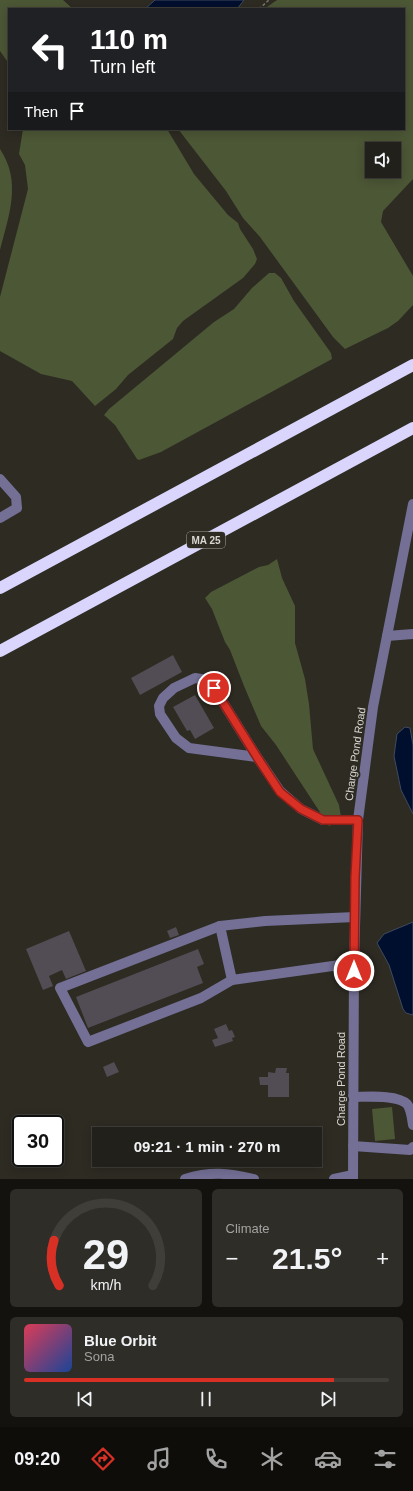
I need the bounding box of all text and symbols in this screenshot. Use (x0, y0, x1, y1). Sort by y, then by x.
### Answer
icon: left (24, 24, 76, 76)
text: 110 m (90, 24, 168, 55)
text: Turn left (90, 57, 155, 77)
icon: arrive (66, 100, 88, 122)
text: Then (24, 103, 58, 120)
map controls (365, 142, 401, 178)
button: sound (365, 142, 401, 178)
road number: MA 25 (187, 532, 225, 548)
pin (197, 671, 231, 705)
icon: arrive (203, 677, 225, 699)
street label: Charge Pond Road (343, 707, 367, 801)
position arrow (333, 950, 375, 992)
street label: Charge Pond Road (335, 1032, 347, 1126)
speed limit sign: 30 (12, 1115, 64, 1167)
text: 09:21 · 1 min · 270 m (134, 1138, 280, 1155)
text: Climate (226, 1221, 270, 1236)
text: 29 (83, 1231, 129, 1278)
text: 21.5° (272, 1242, 342, 1275)
text: − (226, 1246, 238, 1271)
text: + (376, 1246, 389, 1271)
text: km/h (90, 1277, 121, 1293)
text: Blue Orbit (84, 1332, 157, 1349)
text: Sona (84, 1349, 114, 1364)
icon: previous (74, 1388, 96, 1410)
icon: pause (195, 1388, 217, 1410)
icon: next (317, 1388, 339, 1410)
icon: directions (89, 1445, 117, 1473)
icon: music (145, 1445, 173, 1473)
icon: phone (202, 1445, 230, 1473)
icon: climate (258, 1445, 286, 1473)
icon: car (314, 1445, 342, 1473)
icon: filters (371, 1445, 399, 1473)
text: 09:20 (14, 1449, 60, 1469)

